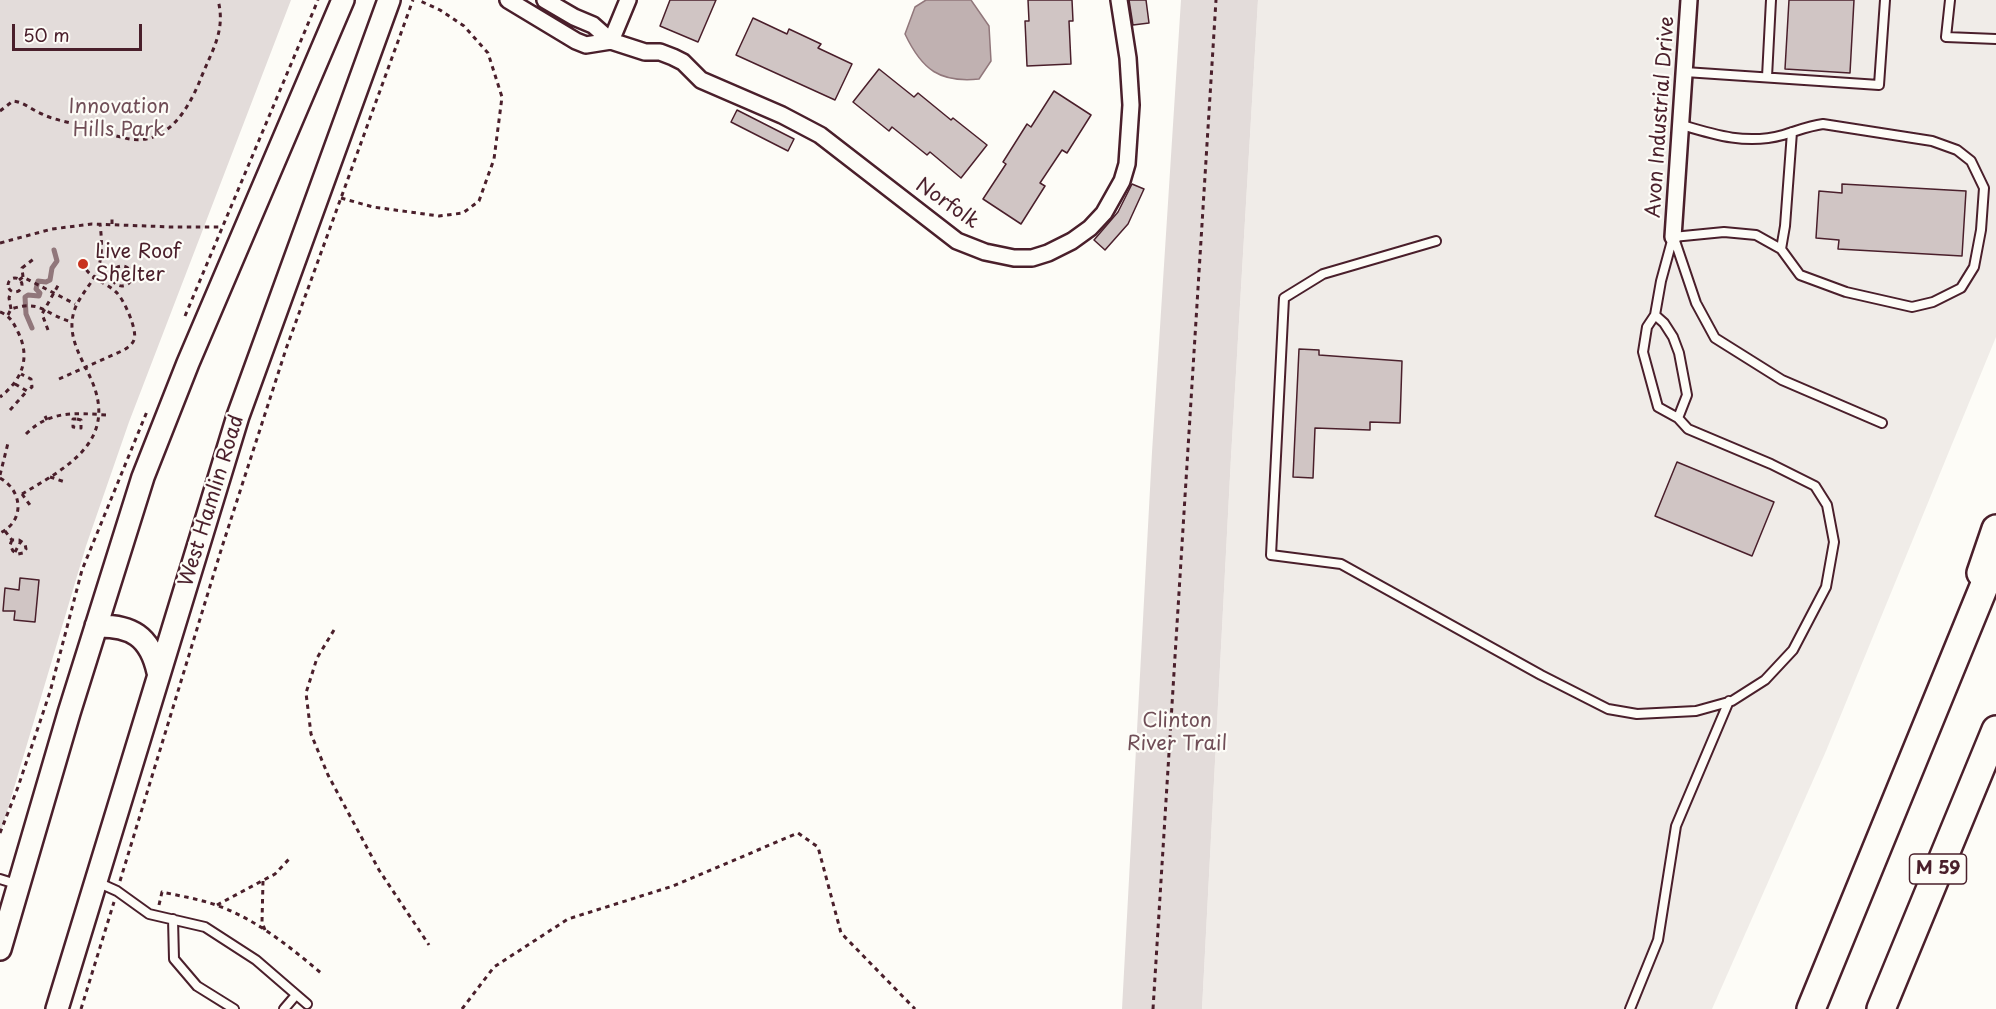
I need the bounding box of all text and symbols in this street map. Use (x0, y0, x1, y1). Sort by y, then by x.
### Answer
scale bar (15, 12, 146, 50)
street label: Avon Industrial Drive (1642, 15, 1680, 219)
text: 50 m (23, 21, 70, 48)
park label: Innovation Hills Park (68, 95, 170, 142)
street label: Norfolk (911, 174, 983, 234)
place label: Live Roof Shelter (95, 240, 181, 287)
marker: Live Roof Shelter (76, 257, 90, 271)
street label: West Hamlin Road (174, 412, 250, 590)
park label: Clinton River Trail (1127, 709, 1227, 756)
road number: M 59 (1910, 854, 1966, 884)

